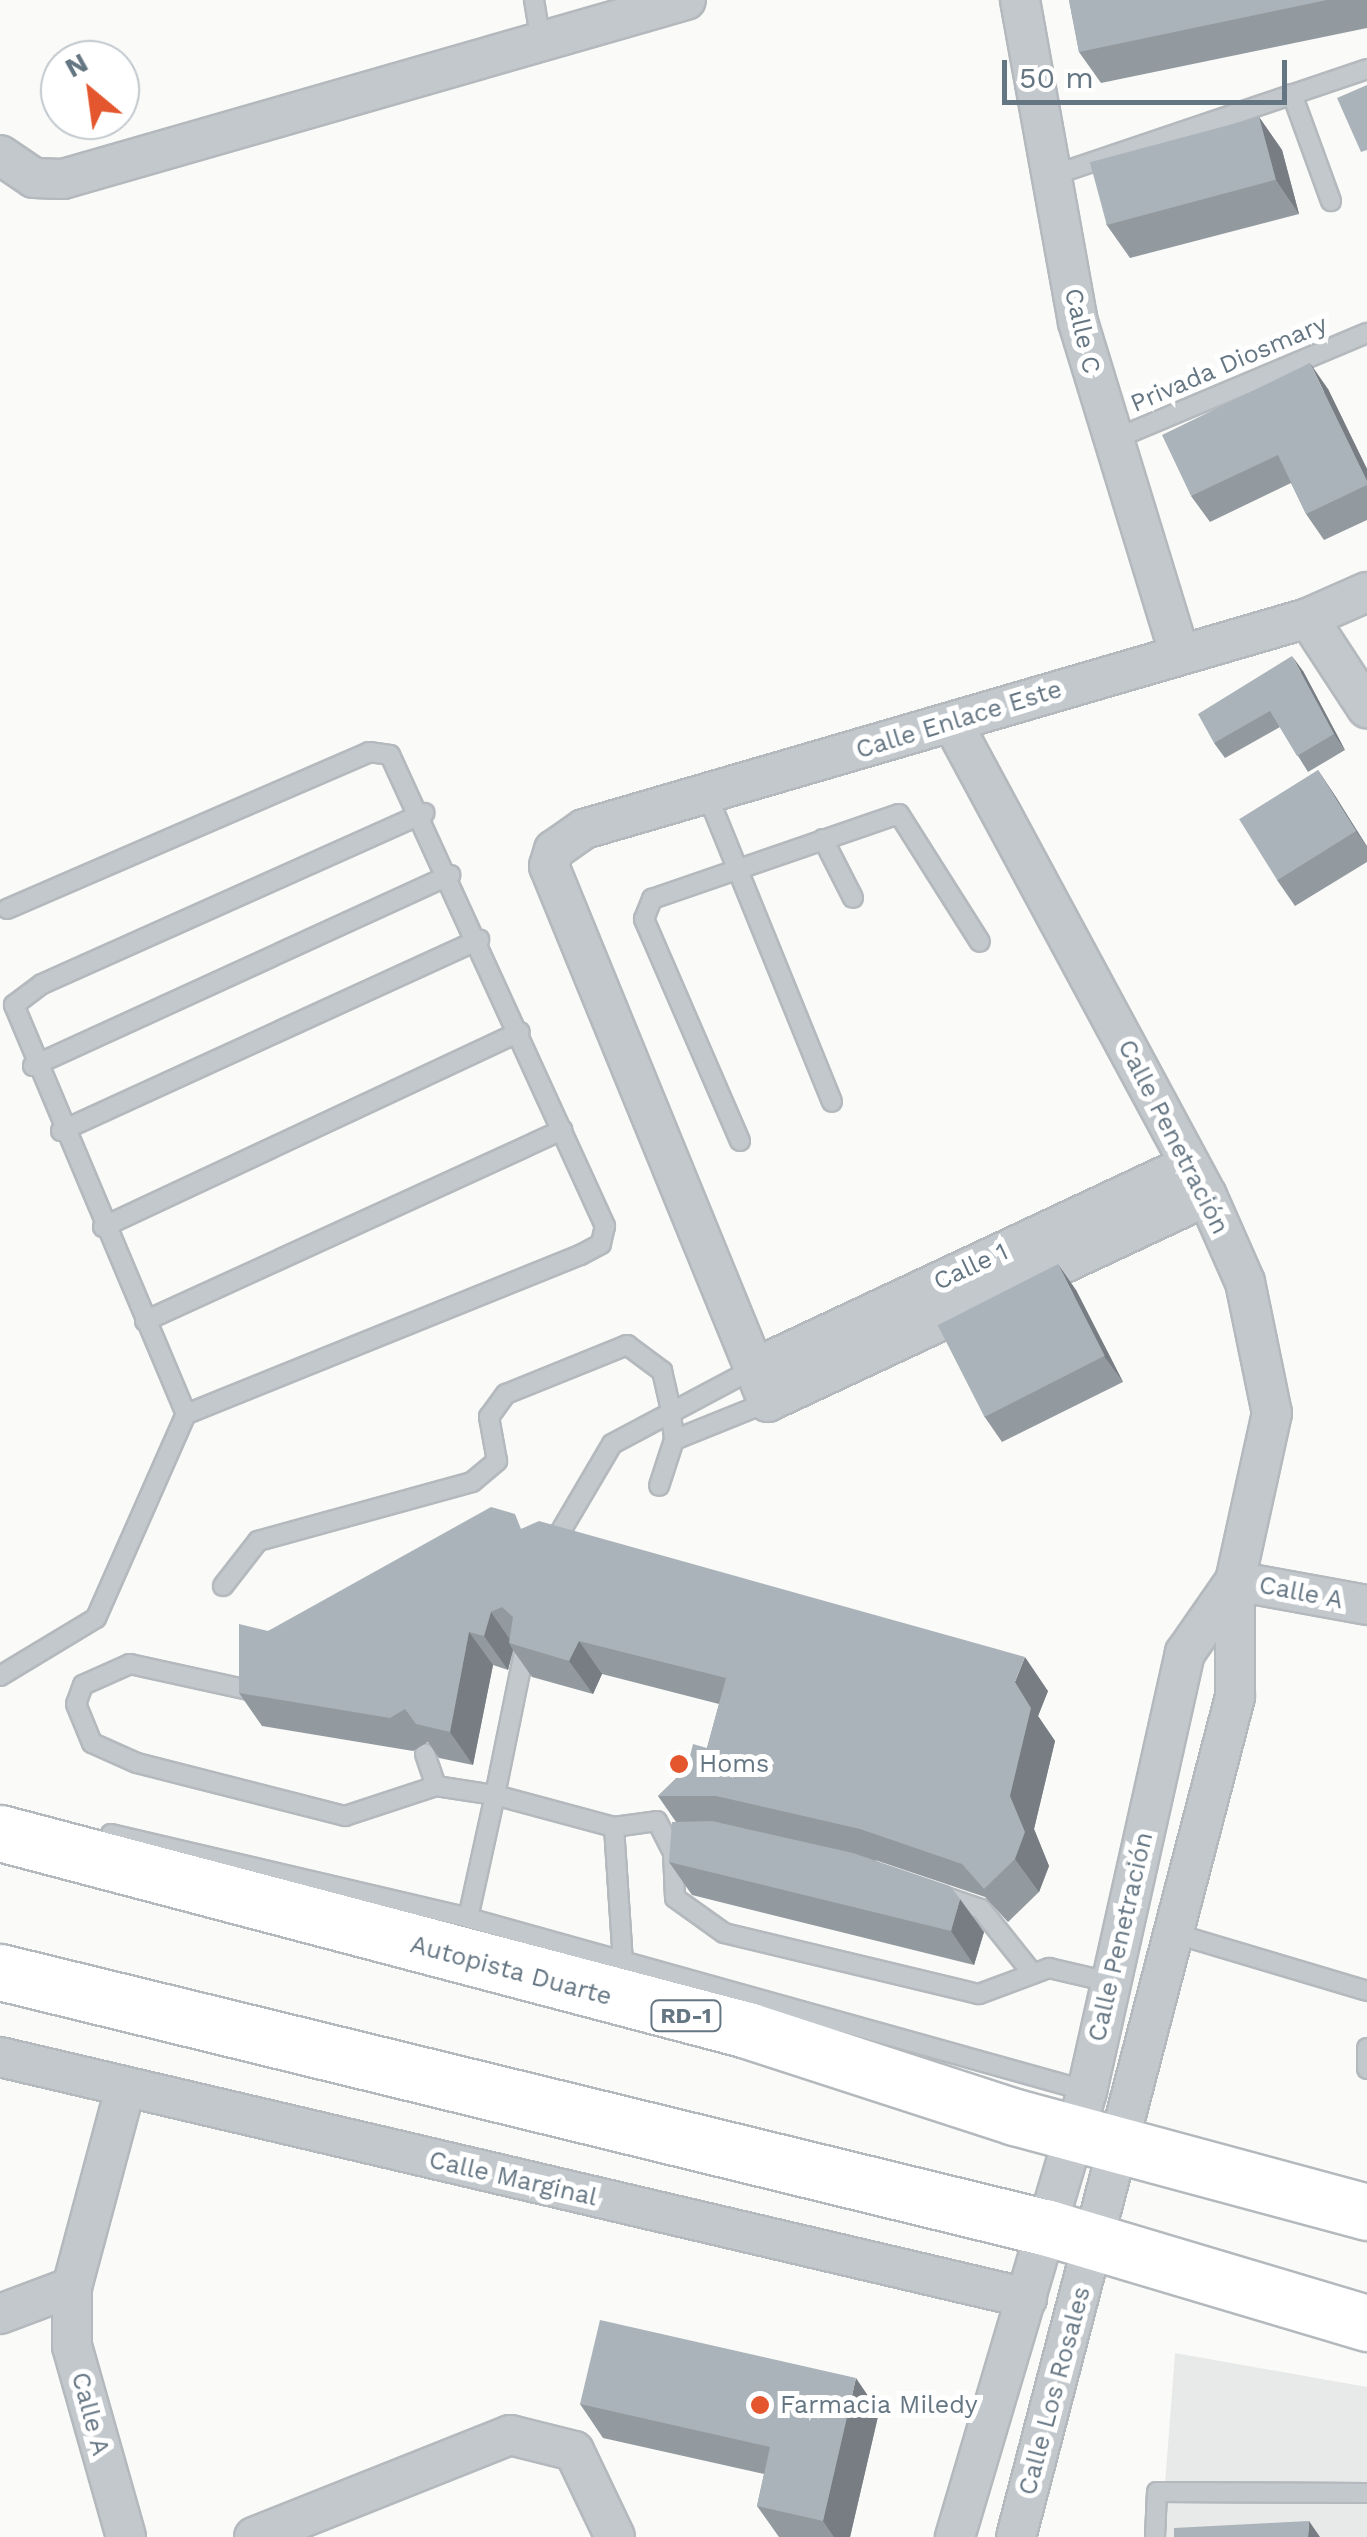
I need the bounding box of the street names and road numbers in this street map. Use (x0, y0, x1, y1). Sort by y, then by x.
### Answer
street label: Calle C (1058, 285, 1106, 377)
street label: Privada Diosmary (1126, 309, 1332, 419)
street label: Calle Enlace Este (852, 674, 1066, 766)
street label: Calle Penetración (1111, 1035, 1235, 1239)
street label: Calle 1 (929, 1237, 1013, 1297)
street label: Calle A (1256, 1570, 1346, 1616)
street label: Calle Penetración (1082, 1829, 1160, 2045)
street label: Autopista Duarte (407, 1930, 615, 2012)
road number: RD-1 (648, 1999, 724, 2033)
street label: Calle Marginal (426, 2145, 600, 2213)
street label: Calle Los Rosales (1013, 2283, 1097, 2499)
street label: Calle A (64, 2369, 116, 2459)

